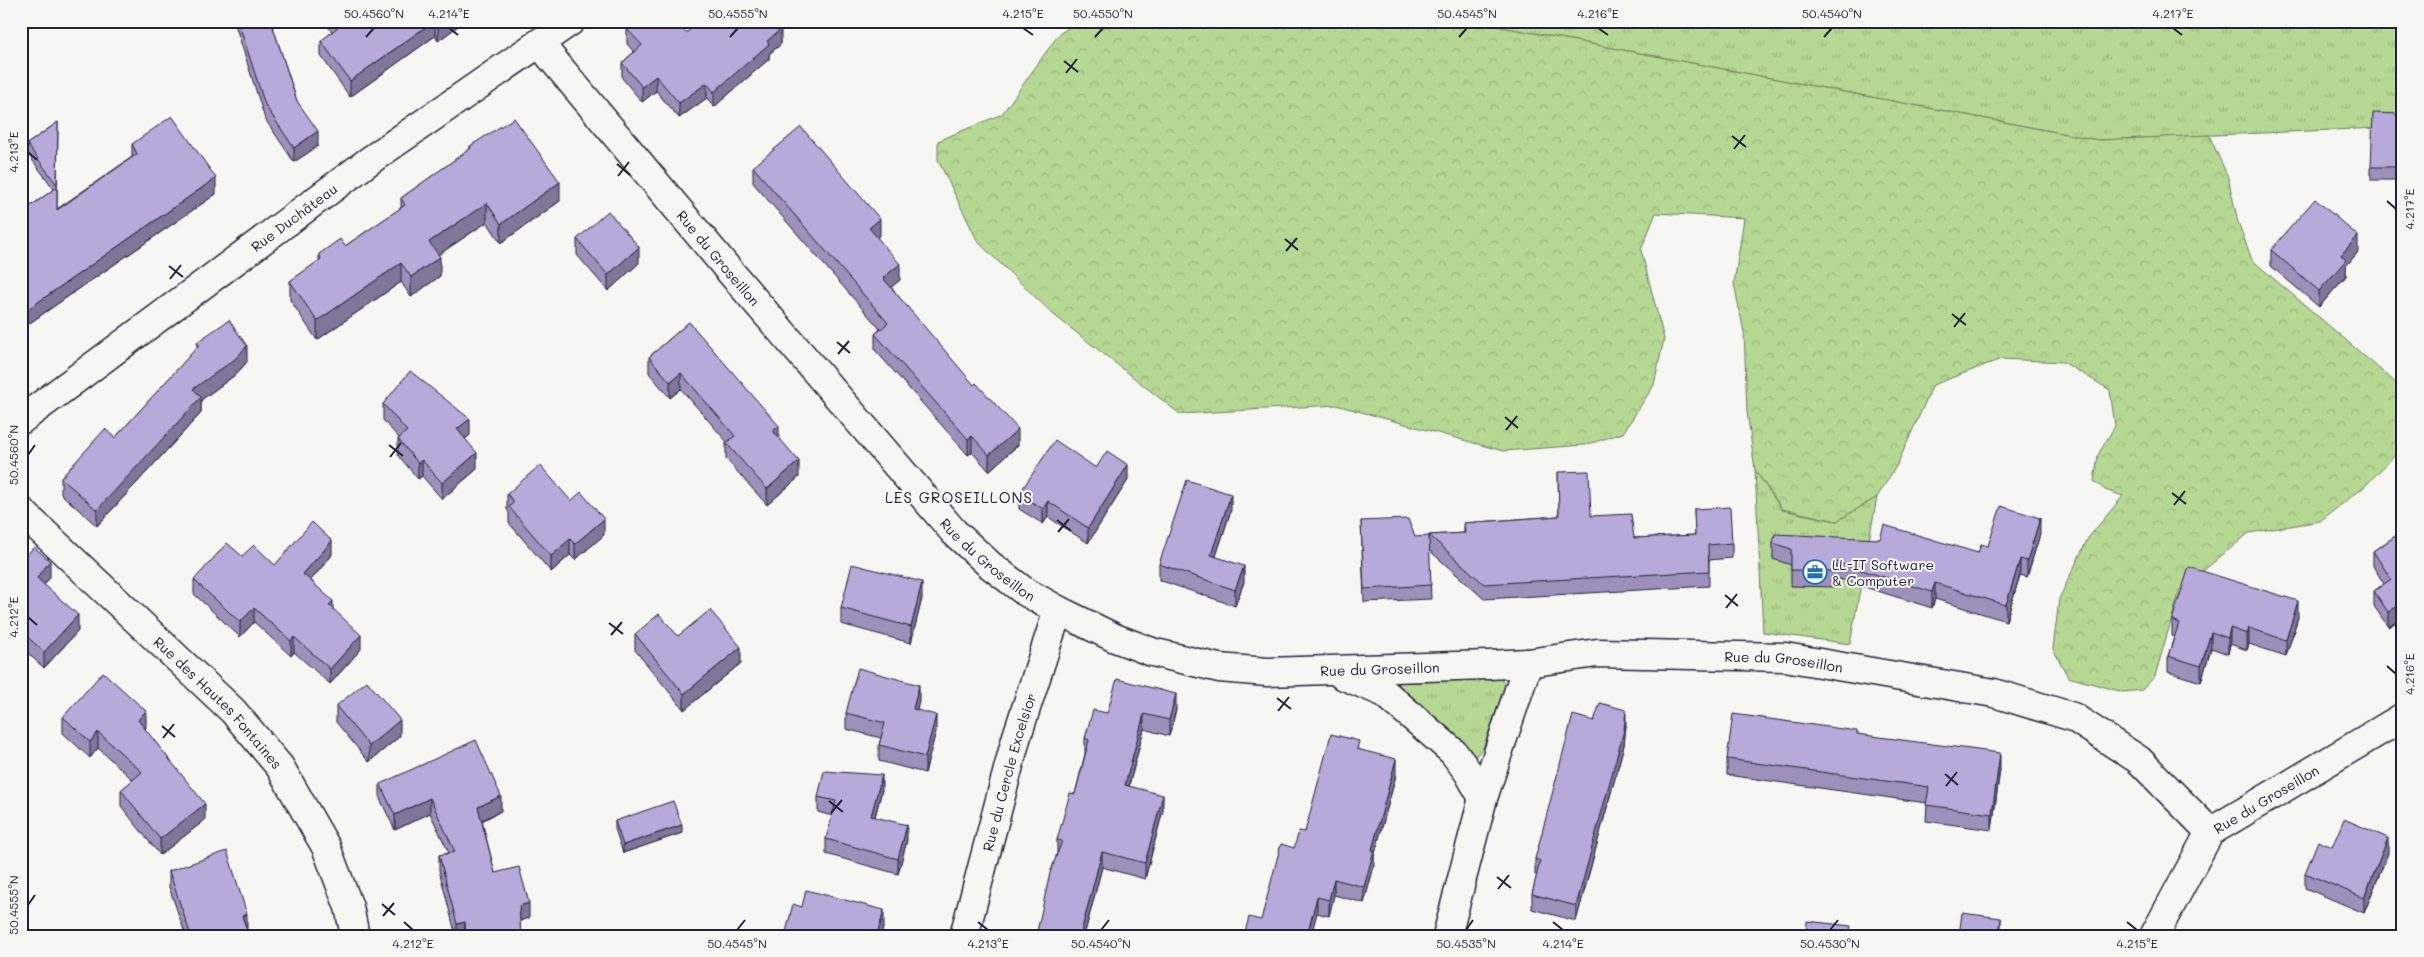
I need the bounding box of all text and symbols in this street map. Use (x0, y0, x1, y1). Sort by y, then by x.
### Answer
text: 50.4560°N (344, 5, 404, 21)
text: 4.214°E (428, 5, 470, 21)
text: 50.4555°N (708, 5, 768, 21)
text: 4.215°E (1002, 5, 1044, 21)
text: 50.4550°N (1073, 5, 1133, 21)
text: 50.4545°N (1437, 5, 1497, 21)
text: 4.216°E (1577, 5, 1619, 21)
text: 50.4540°N (1802, 5, 1862, 21)
text: 4.217°E (2153, 5, 2194, 21)
text: 4.213°E (5, 131, 21, 173)
street label: Rue Duchâteau (247, 179, 341, 255)
text: 4.217°E (2401, 188, 2417, 229)
street label: Rue du Groseillon (673, 206, 765, 309)
text: 50.4560°N (5, 425, 21, 485)
district label: LES GROSEILLONS (885, 487, 1033, 507)
street label: Rue du Groseillon (936, 514, 1039, 605)
place label: LL-IT Software & Computer (1832, 555, 1934, 590)
office icon: LL-IT Software & Computer (1802, 559, 1828, 585)
text: 4.212°E (5, 596, 21, 637)
street label: Rue des Hautes Fontaines (150, 632, 287, 773)
street label: Rue du Groseillon (1724, 646, 1844, 676)
text: 4.216°E (2401, 653, 2417, 695)
street label: Rue du Groseillon (1320, 657, 1440, 680)
street label: Rue du Cercle Excelsior (977, 690, 1040, 853)
street label: Rue du Groseillon (2210, 760, 2322, 837)
text: 50.4555°N (5, 875, 21, 935)
text: 4.212°E (393, 935, 434, 951)
text: 50.4545°N (707, 935, 767, 951)
text: 4.213°E (967, 935, 1009, 951)
text: 50.4540°N (1071, 935, 1131, 951)
text: 50.4535°N (1436, 935, 1496, 951)
text: 4.214°E (1542, 935, 1584, 951)
text: 50.4530°N (1800, 935, 1860, 951)
text: 4.215°E (2116, 935, 2158, 951)

